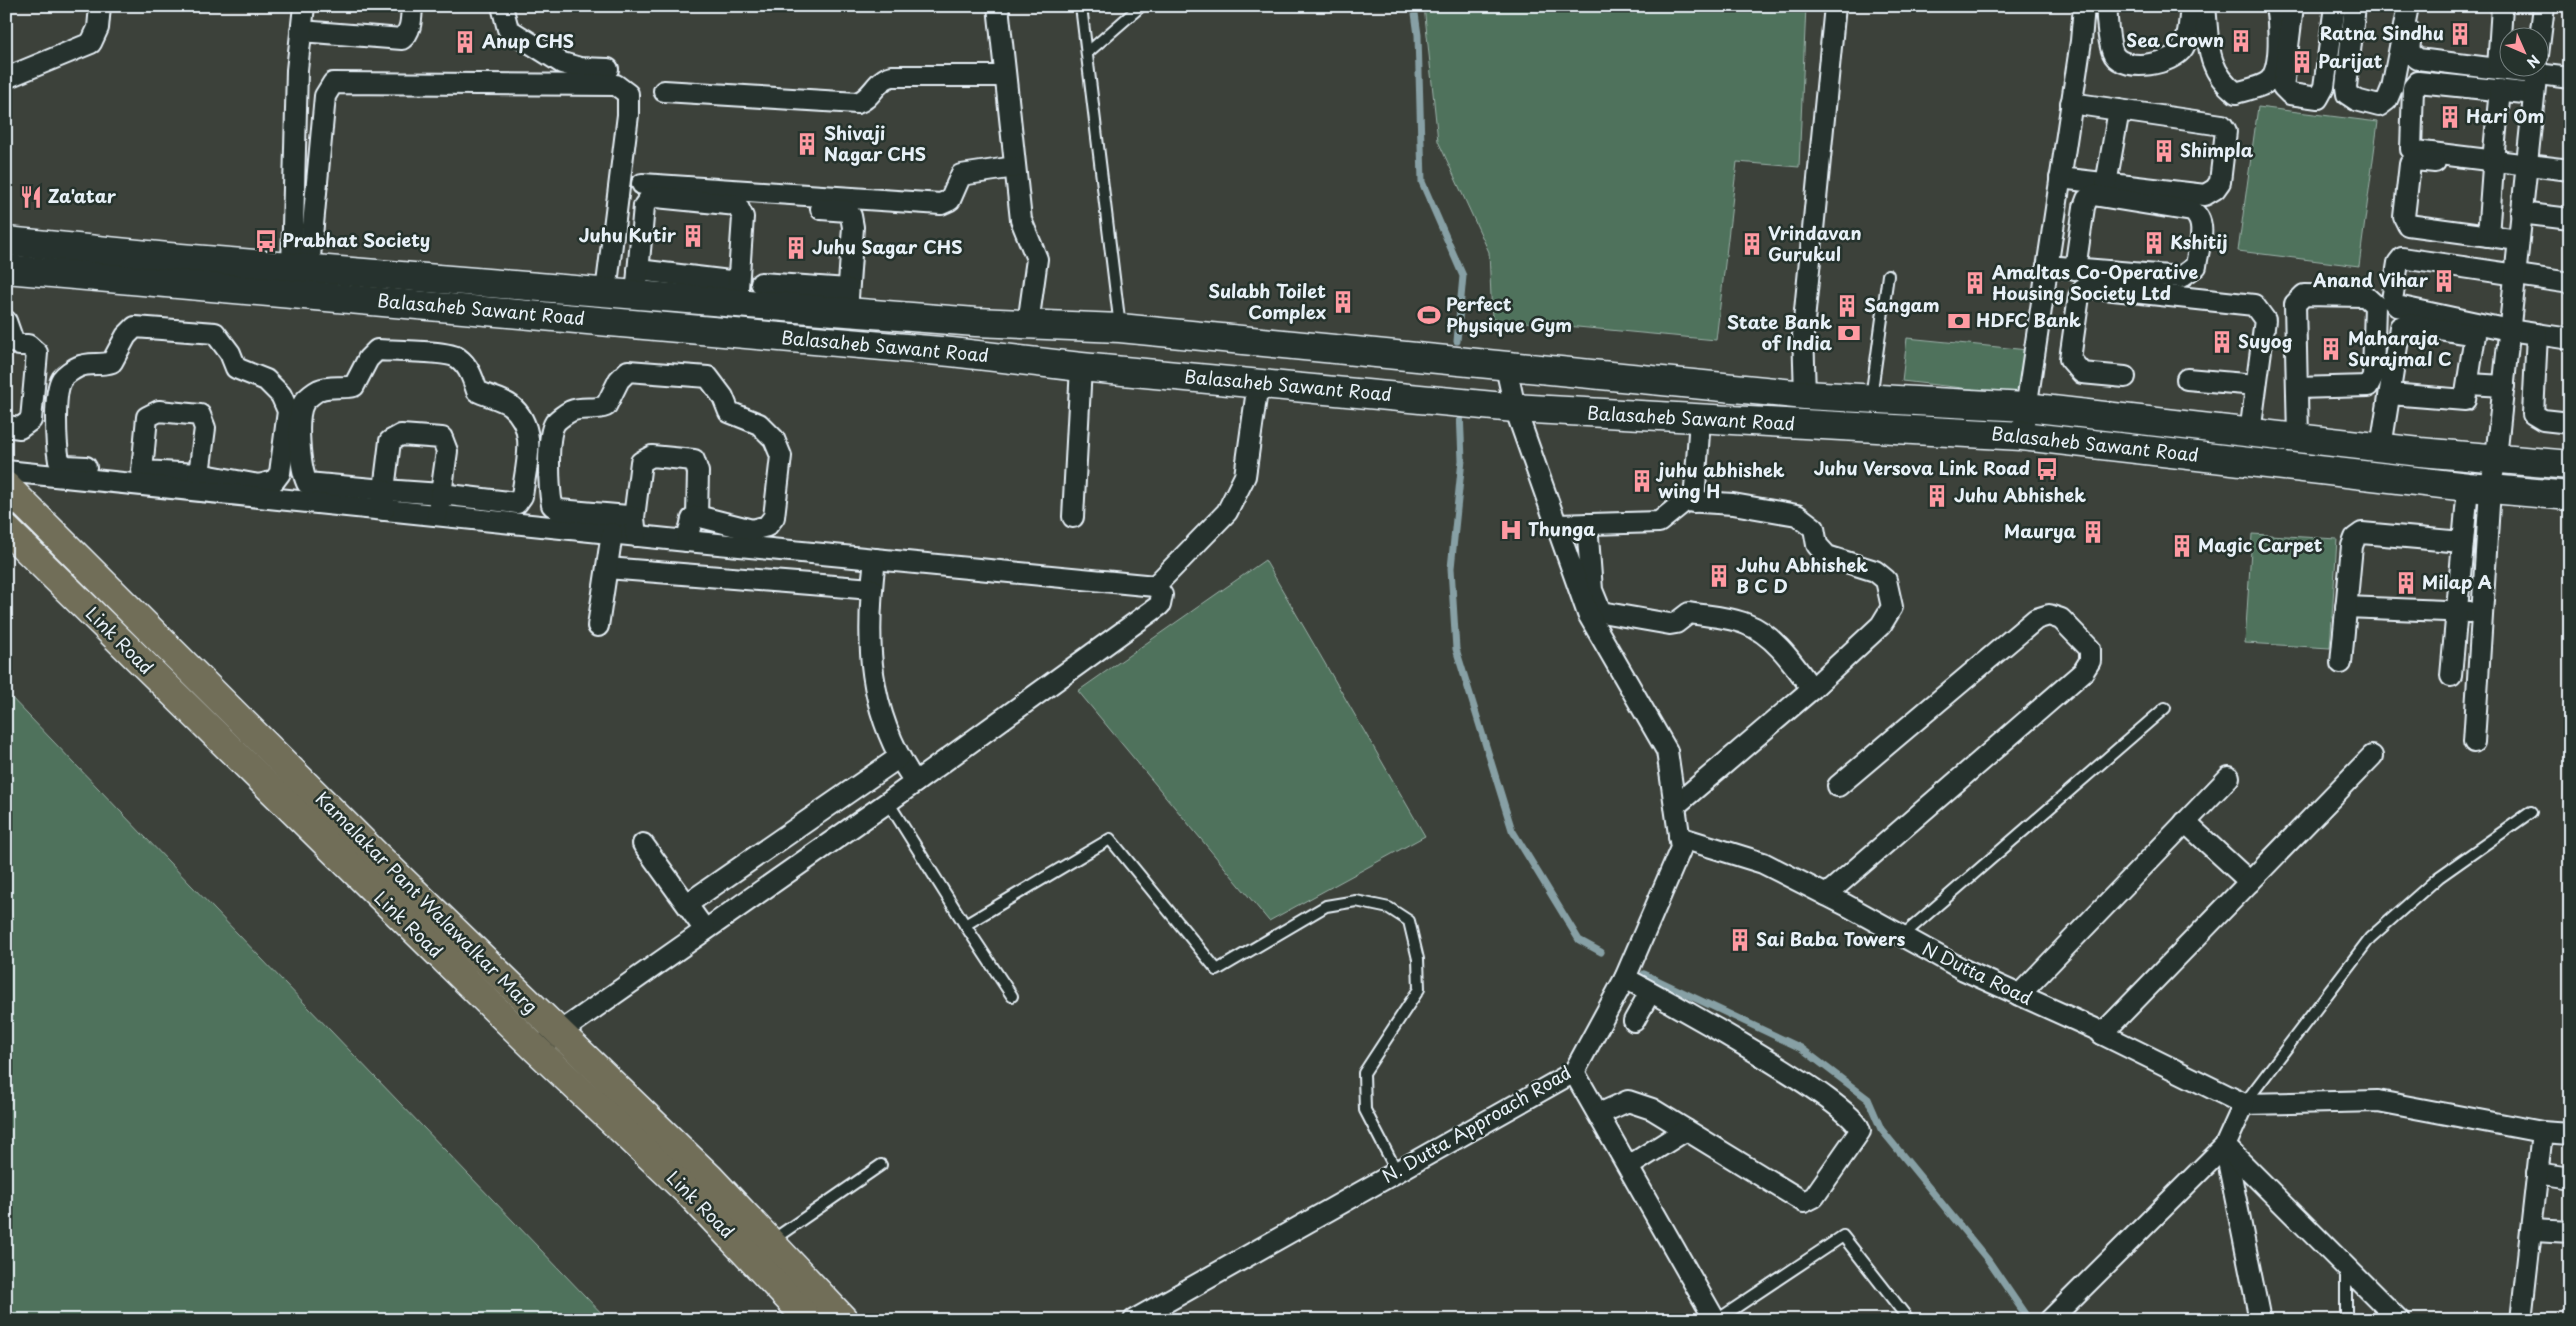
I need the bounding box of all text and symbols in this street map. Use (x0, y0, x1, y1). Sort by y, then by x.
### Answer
place label: Ratna Sindhu (2320, 19, 2444, 46)
building icon: Ratna Sindhu (2447, 21, 2473, 47)
place label: Sea Crown (2126, 26, 2224, 53)
place label: Anup CHS (481, 27, 574, 54)
building icon: Sea Crown (2228, 28, 2254, 54)
north arrow (2498, 28, 2548, 78)
building icon: Anup CHS (452, 29, 478, 55)
place label: Parijat (2318, 47, 2383, 74)
building icon: Parijat (2289, 49, 2315, 75)
text: N (2522, 50, 2545, 73)
place label: Hari Om (2466, 102, 2544, 129)
building icon: Hari Om (2437, 104, 2463, 130)
place label: Shivaji Nagar CHS (824, 119, 926, 167)
building icon: Shivaji Nagar CHS (794, 131, 820, 157)
place label: Shimpla (2180, 136, 2254, 163)
building icon: Shimpla (2151, 138, 2177, 164)
place label: Za'atar (48, 182, 117, 209)
restaurant icon: Za'atar (18, 184, 44, 210)
place label: Vrindavan Gurukul (1768, 219, 1862, 267)
place label: Juhu Kutir (579, 221, 677, 248)
building icon: Juhu Kutir (680, 223, 706, 249)
place label: Prabhat Society (282, 226, 430, 253)
bus stop icon: Prabhat Society (253, 228, 279, 254)
place label: Kshitij (2170, 228, 2228, 255)
building icon: Kshitij (2141, 230, 2167, 256)
building icon: Vrindavan Gurukul (1739, 231, 1765, 257)
place label: Juhu Sagar CHS (812, 233, 963, 260)
building icon: Juhu Sagar CHS (783, 235, 809, 261)
place label: Amaltas Co-Operative Housing Society Ltd (1992, 258, 2198, 306)
place label: Anand Vihar (2312, 266, 2429, 293)
building icon: Anand Vihar (2431, 268, 2457, 294)
building icon: Amaltas Co-Operative Housing Society Ltd (1962, 270, 1988, 296)
place label: Sulabh Toilet Complex (1208, 277, 1326, 325)
street label: Balasaheb Sawant Road (376, 286, 586, 331)
building icon: Sulabh Toilet Complex (1330, 289, 1356, 315)
place label: Perfect Physique Gym (1446, 290, 1572, 338)
place label: Sangam (1864, 291, 1940, 318)
building icon: Sangam (1834, 293, 1860, 319)
sports icon: Perfect Physique Gym (1416, 302, 1442, 328)
place label: HDFC Bank (1976, 306, 2081, 333)
place label: State Bank of India (1727, 308, 1832, 356)
bank icon: HDFC Bank (1946, 308, 1972, 334)
bank icon: State Bank of India (1836, 320, 1862, 346)
street label: Balasaheb Sawant Road (780, 323, 990, 368)
place label: Maharaja Surajmal C (2348, 324, 2451, 372)
place label: Suyog (2238, 327, 2293, 354)
building icon: Suyog (2209, 329, 2235, 355)
building icon: Maharaja Surajmal C (2318, 336, 2344, 362)
street label: Balasaheb Sawant Road (1183, 362, 1393, 407)
street label: Balasaheb Sawant Road (1586, 399, 1796, 436)
street label: Balasaheb Sawant Road (1990, 419, 2200, 468)
place label: Juhu Versova Link Road (1814, 454, 2030, 481)
place label: juhu abhishek wing H (1655, 456, 1785, 504)
bus stop icon: Juhu Versova Link Road (2034, 456, 2060, 482)
building icon: juhu abhishek wing H (1629, 468, 1655, 494)
place label: Juhu Abhishek (1954, 481, 2086, 508)
building icon: Juhu Abhishek (1924, 483, 1950, 509)
place label: Thunga (1528, 515, 1595, 542)
hospital icon: Thunga (1498, 517, 1524, 543)
place label: Maurya (2004, 517, 2076, 544)
building icon: Maurya (2080, 519, 2106, 545)
place label: Magic Carpet (2198, 531, 2323, 558)
building icon: Magic Carpet (2169, 533, 2195, 559)
place label: Juhu Abhishek B C D (1736, 551, 1868, 599)
building icon: Juhu Abhishek B C D (1706, 563, 1732, 589)
place label: Milap A (2422, 568, 2492, 595)
building icon: Milap A (2393, 570, 2419, 596)
street label: Link Road (80, 600, 160, 680)
street label: Kamalakar Pant Walawalkar Marg (310, 785, 544, 1019)
street label: Link Road (369, 884, 449, 964)
place label: Sai Baba Towers (1756, 925, 1906, 952)
building icon: Sai Baba Towers (1727, 927, 1753, 953)
street label: N Dutta Road (1918, 934, 2037, 1011)
street label: N. Dutta Approach Road (1377, 1058, 1576, 1189)
street label: Link Road (661, 1164, 741, 1244)

